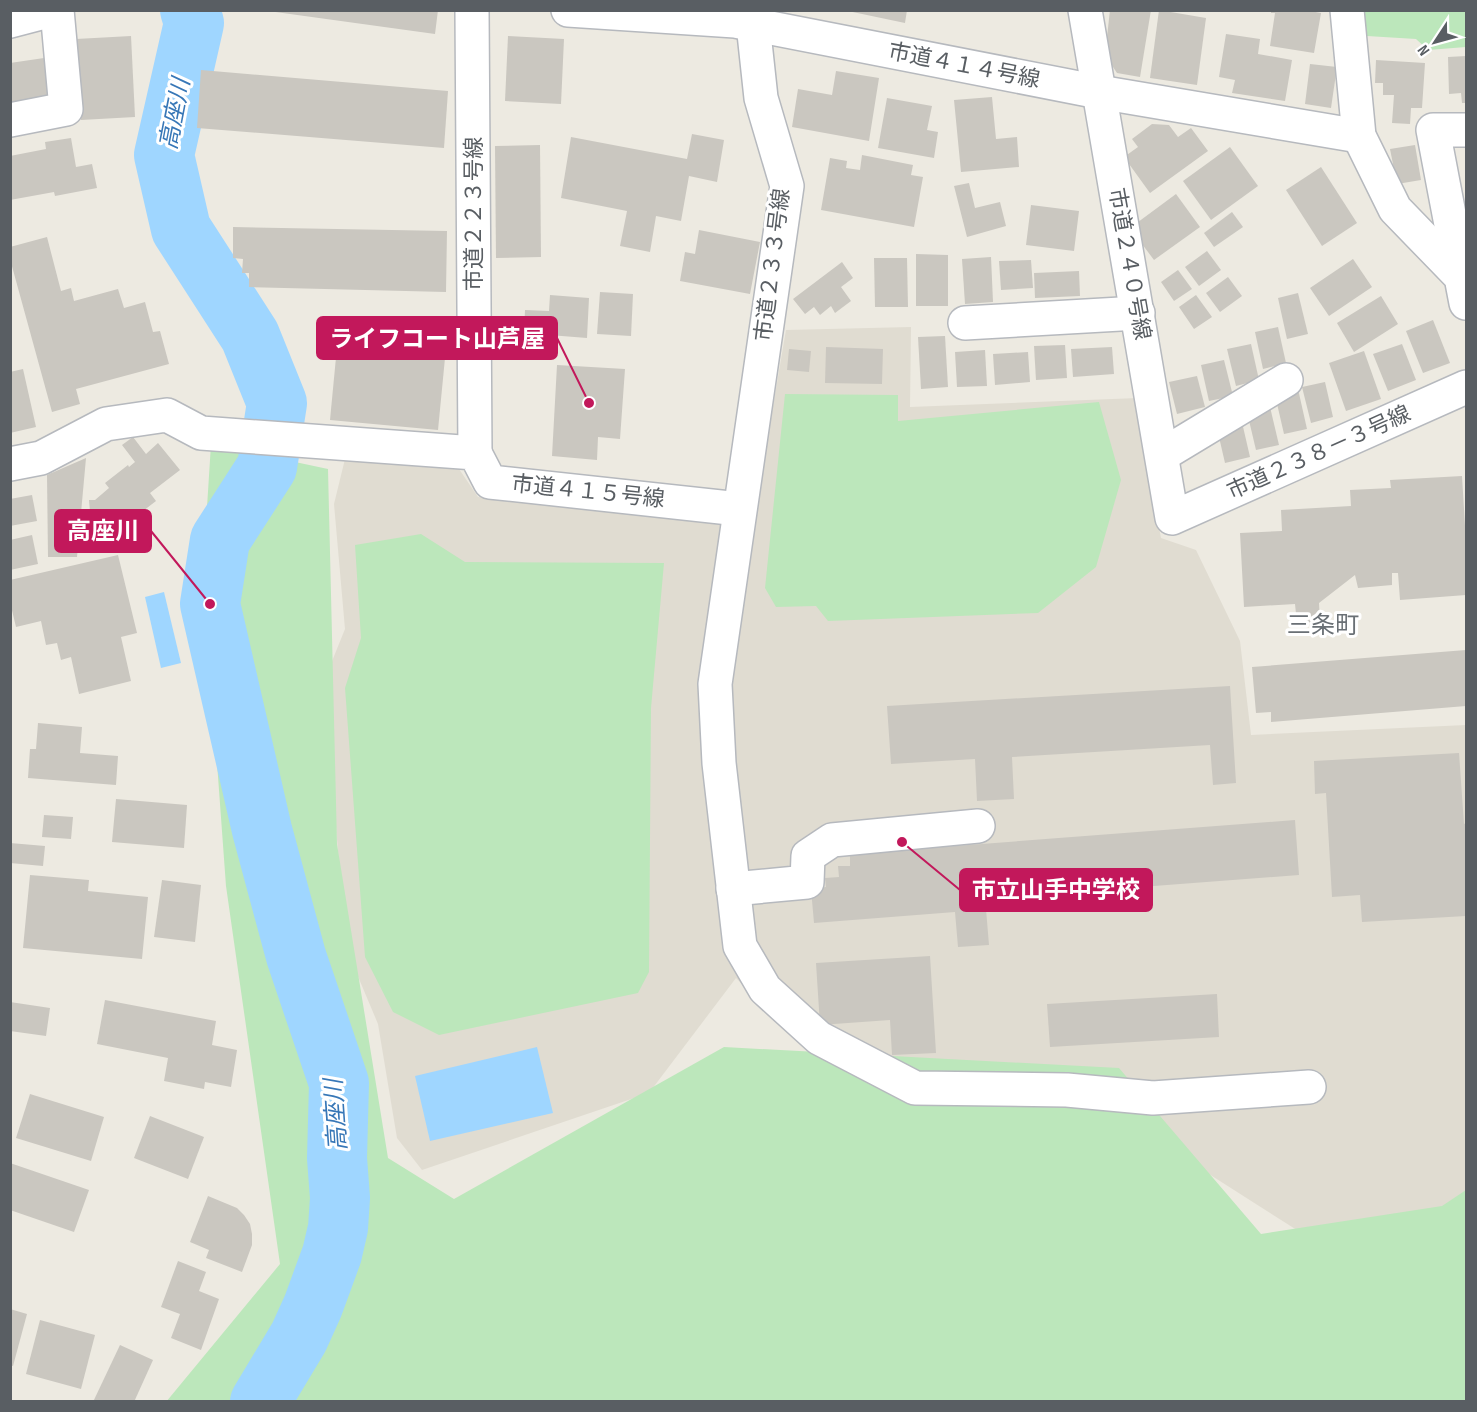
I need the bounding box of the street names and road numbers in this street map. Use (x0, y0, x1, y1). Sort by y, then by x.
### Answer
street label: 市道４１４号線 (886, 38, 1042, 94)
street label: 市道２２３号線 (461, 137, 488, 291)
street label: 市道２４０号線 (1102, 186, 1156, 342)
street label: 市道２３３号線 (750, 187, 796, 343)
street label: 市道２３８－３号線 (1223, 400, 1415, 506)
street label: 市道４１５号線 (510, 471, 666, 513)

